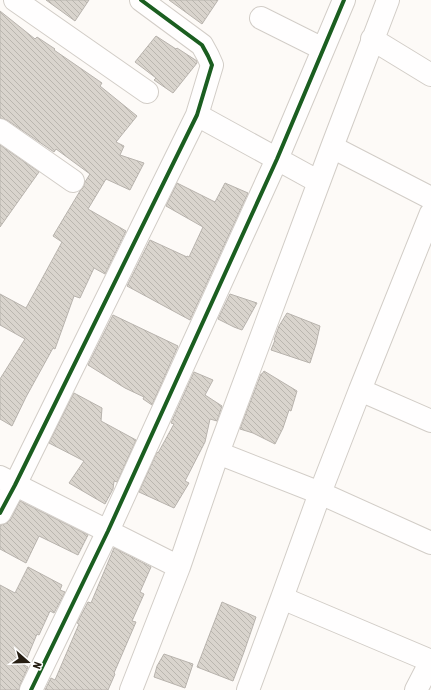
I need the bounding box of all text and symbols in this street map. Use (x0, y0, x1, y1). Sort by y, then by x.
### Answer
north arrow (8, 642, 48, 682)
text: N (31, 660, 44, 671)

